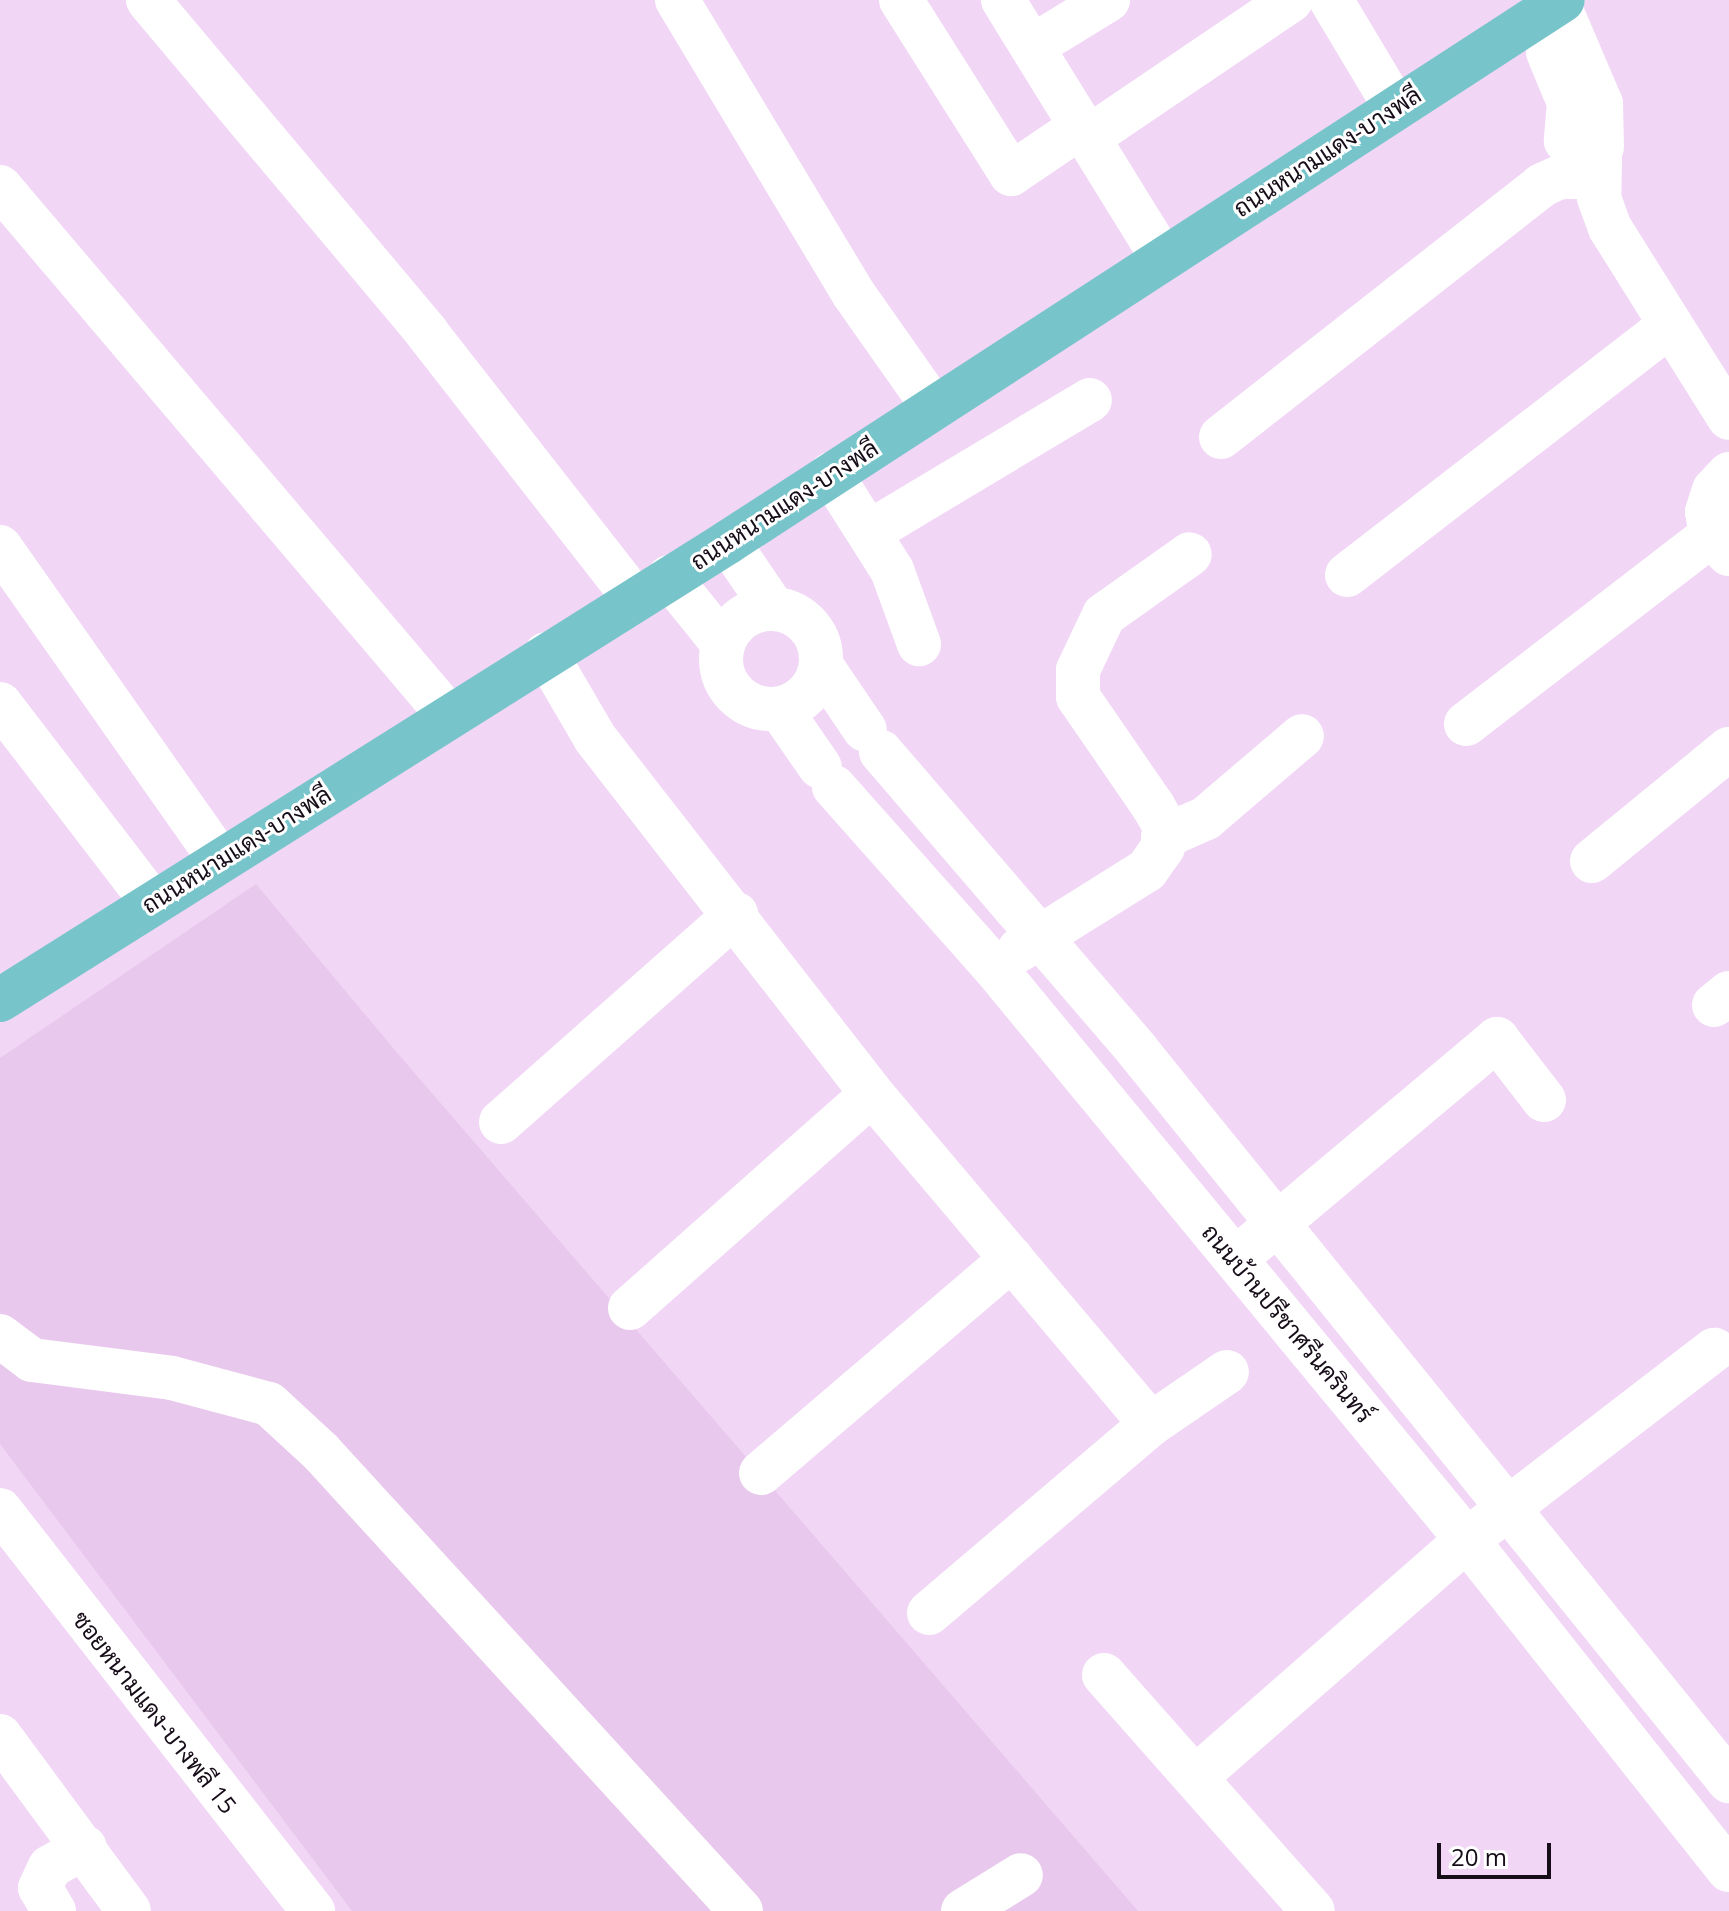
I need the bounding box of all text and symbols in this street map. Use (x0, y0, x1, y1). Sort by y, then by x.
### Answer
street label: ถนนหนามแดง-บางพลี (1228, 80, 1426, 222)
street label: ถนนหนามแดง-บางพลี (685, 433, 883, 575)
street label: ถนนหนามแดง-บางพลี (136, 779, 336, 919)
street label: ถนนบ้านปรีชาศรีนครินทร์ (1196, 1218, 1380, 1428)
street label: ซอยหนามแดง-บางพลี 15 (67, 1605, 243, 1819)
scale bar (1441, 1827, 1555, 1877)
text: 20 m (1451, 1840, 1507, 1873)

